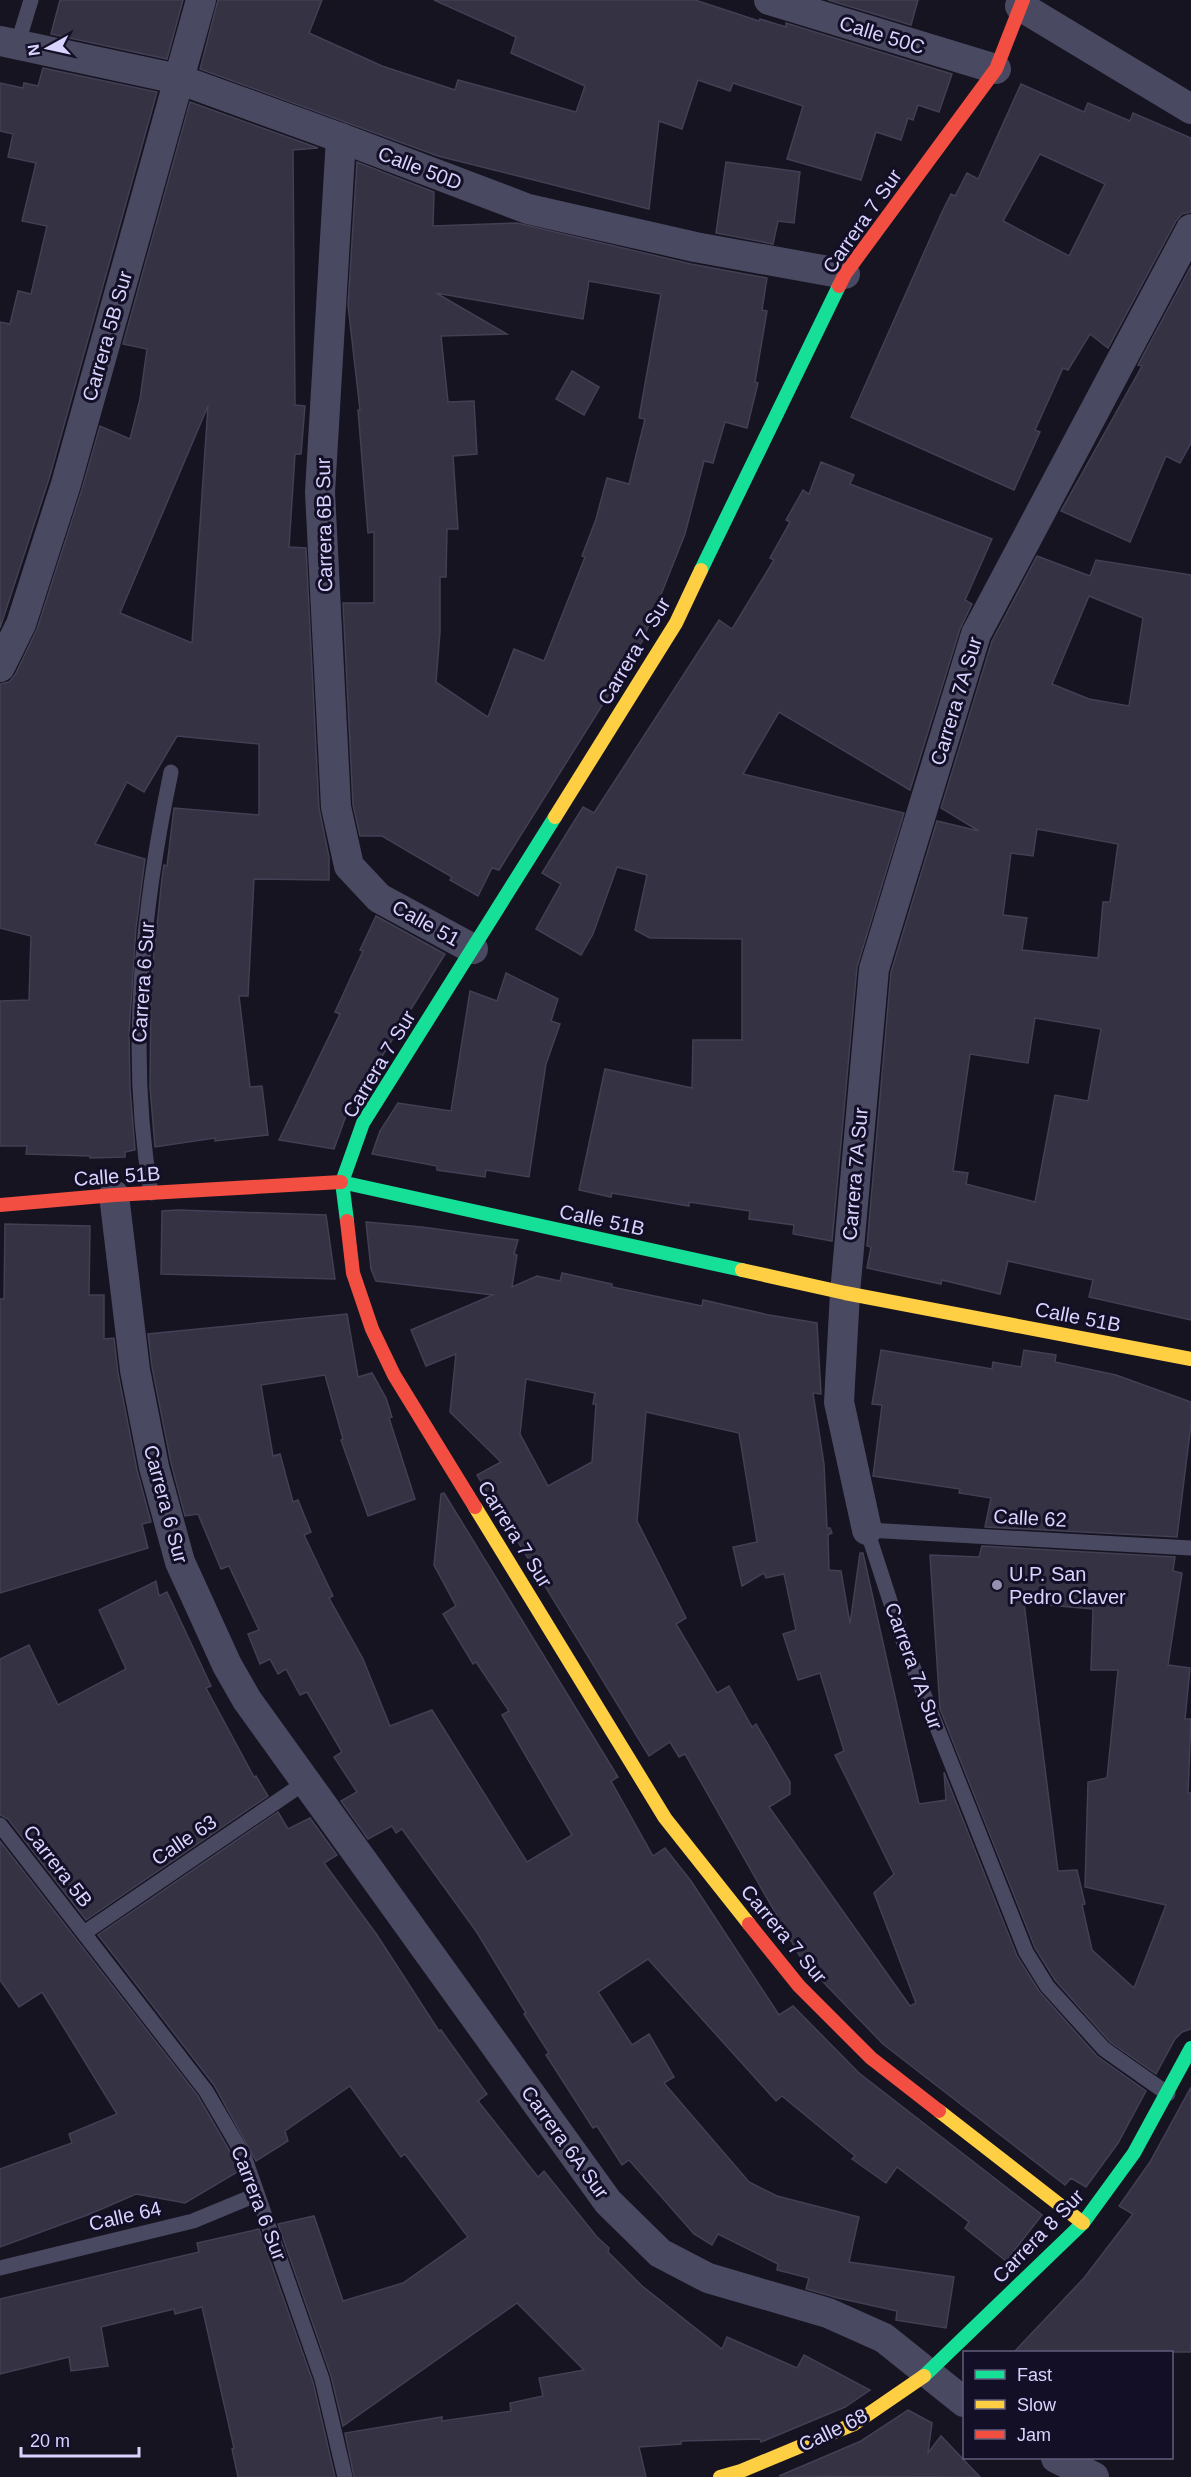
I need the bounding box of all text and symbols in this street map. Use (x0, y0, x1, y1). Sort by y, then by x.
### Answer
street label: Calle 50C (837, 12, 927, 58)
north arrow (18, 18, 78, 78)
text: N (24, 43, 43, 57)
street label: Calle 50D (375, 142, 465, 194)
street label: Carrera 7 Sur (818, 165, 906, 277)
street label: Carrera 5B Sur (78, 268, 136, 404)
street label: Carrera 6B Sur (312, 457, 336, 592)
street label: Carrera 7 Sur (593, 593, 675, 709)
street label: Carrera 7A Sur (926, 634, 986, 768)
street label: Calle 51 (389, 896, 463, 950)
street label: Carrera 6 Sur (128, 920, 158, 1043)
street label: Carrera 7 Sur (338, 1006, 420, 1122)
street label: Carrera 7A Sur (838, 1106, 872, 1241)
street label: Calle 51B (73, 1162, 161, 1190)
street label: Calle 51B (557, 1200, 647, 1240)
street label: Calle 51B (1033, 1298, 1123, 1336)
street label: Carrera 6 Sur (140, 1443, 192, 1566)
street label: Carrera 7 Sur (474, 1477, 557, 1591)
street label: Calle 62 (993, 1505, 1067, 1531)
place label: U.P. San Pedro Claver (1009, 1563, 1126, 1608)
marker: U.P. San Pedro Claver (990, 1578, 1004, 1592)
street label: Carrera 7A Sur (881, 1600, 947, 1733)
street label: Calle 63 (147, 1810, 221, 1870)
street label: Carrera 5B (19, 1821, 97, 1911)
street label: Carrera 7 Sur (737, 1881, 832, 1988)
street label: Carrera 6A Sur (517, 2082, 613, 2203)
street label: Carrera 6 Sur (227, 2143, 291, 2264)
street label: Carrera 8 Sur (988, 2185, 1088, 2287)
street label: Calle 64 (87, 2197, 163, 2235)
legend (963, 2351, 1173, 2459)
text: Fast (1017, 2365, 1052, 2385)
text: Slow (1017, 2395, 1057, 2415)
street label: Calle 68 (795, 2404, 871, 2456)
scale bar (21, 2420, 140, 2458)
text: Jam (1017, 2425, 1051, 2445)
text: 20 m (30, 2431, 70, 2451)

